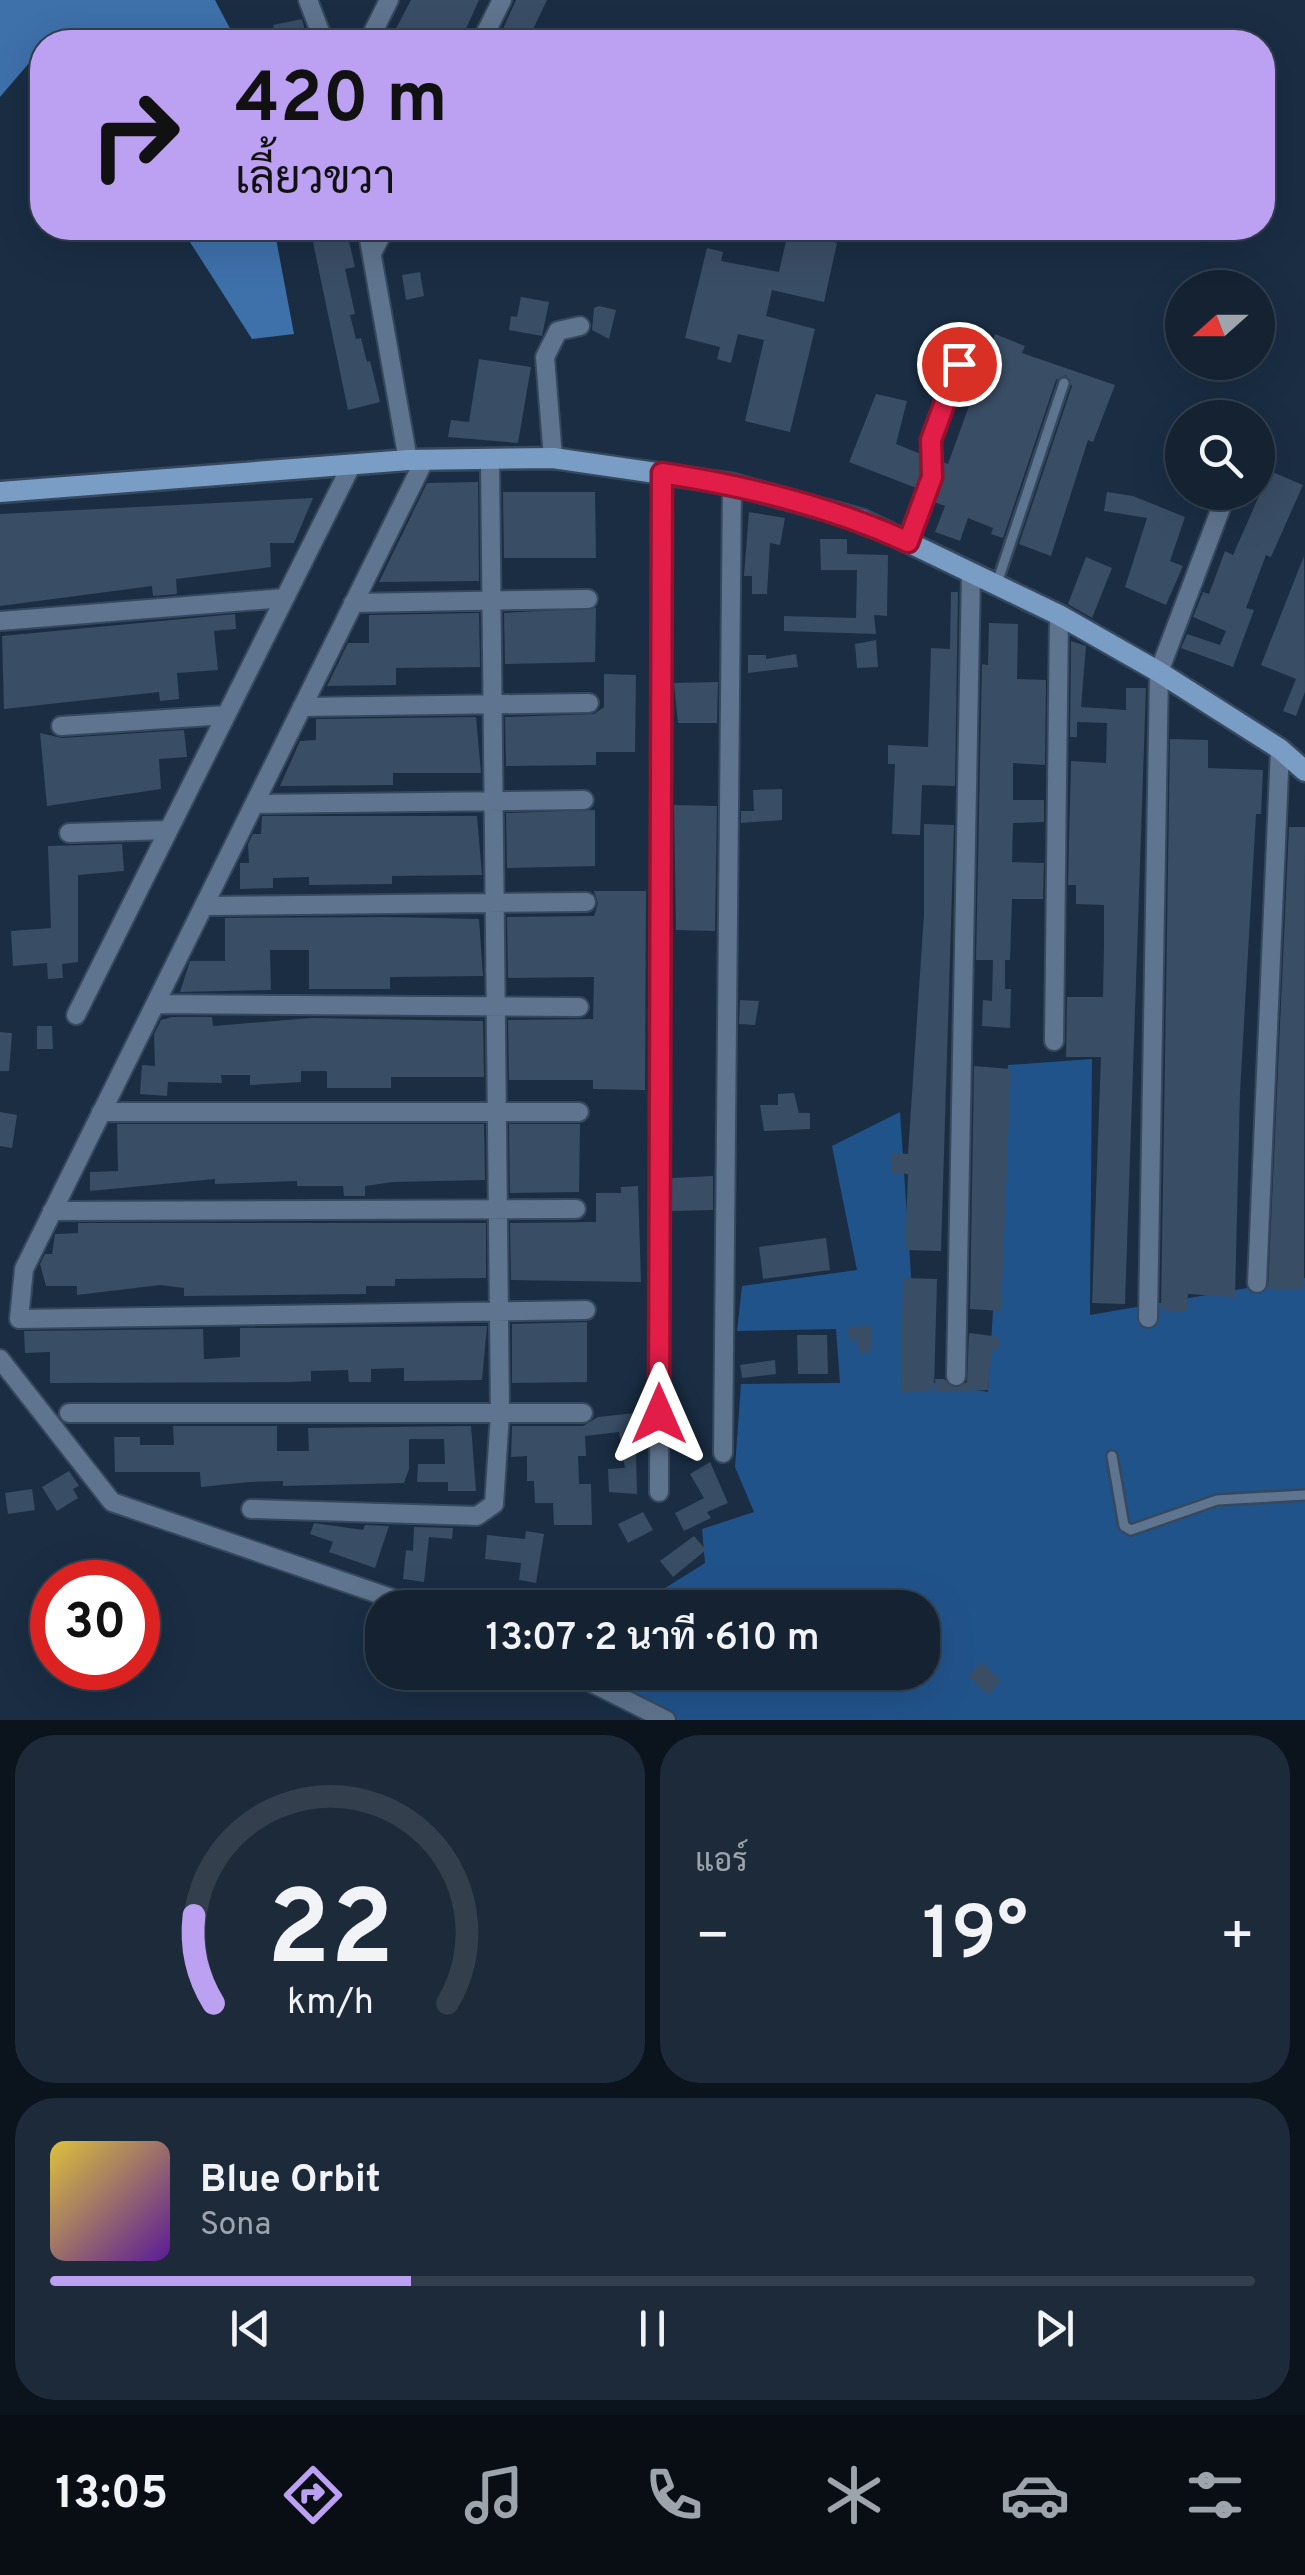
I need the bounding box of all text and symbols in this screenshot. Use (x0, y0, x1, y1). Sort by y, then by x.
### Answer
text: 420 m (235, 58, 448, 147)
icon: right (70, 70, 200, 200)
text: เลี้ยวขวา (235, 153, 395, 210)
north arrow (1165, 270, 1275, 380)
map controls (1165, 270, 1275, 510)
pin (917, 322, 1002, 407)
icon: arrive (932, 337, 987, 392)
button: search (1165, 400, 1275, 510)
position arrow (607, 1362, 711, 1466)
speed limit sign: 30 (30, 1560, 160, 1690)
text: 13:07 · 2 นาที · 610 m (485, 1615, 820, 1664)
text: แอร์ (695, 1843, 748, 1883)
text: 22 (266, 1869, 394, 2001)
text: 19° (922, 1891, 1028, 1986)
text: − (695, 1904, 730, 1974)
text: + (1220, 1904, 1255, 1974)
text: km/h (287, 1981, 373, 2027)
text: Blue Orbit (200, 2157, 381, 2206)
text: Sona (200, 2206, 271, 2246)
icon: previous (223, 2301, 278, 2356)
icon: pause (625, 2301, 680, 2356)
icon: next (1027, 2301, 1082, 2356)
icon: directions (278, 2460, 348, 2530)
icon: music (459, 2460, 529, 2530)
icon: phone (639, 2460, 709, 2530)
icon: climate (819, 2460, 889, 2530)
icon: car (1000, 2460, 1070, 2530)
icon: filters (1180, 2460, 1250, 2530)
text: 13:05 (55, 2467, 168, 2524)

